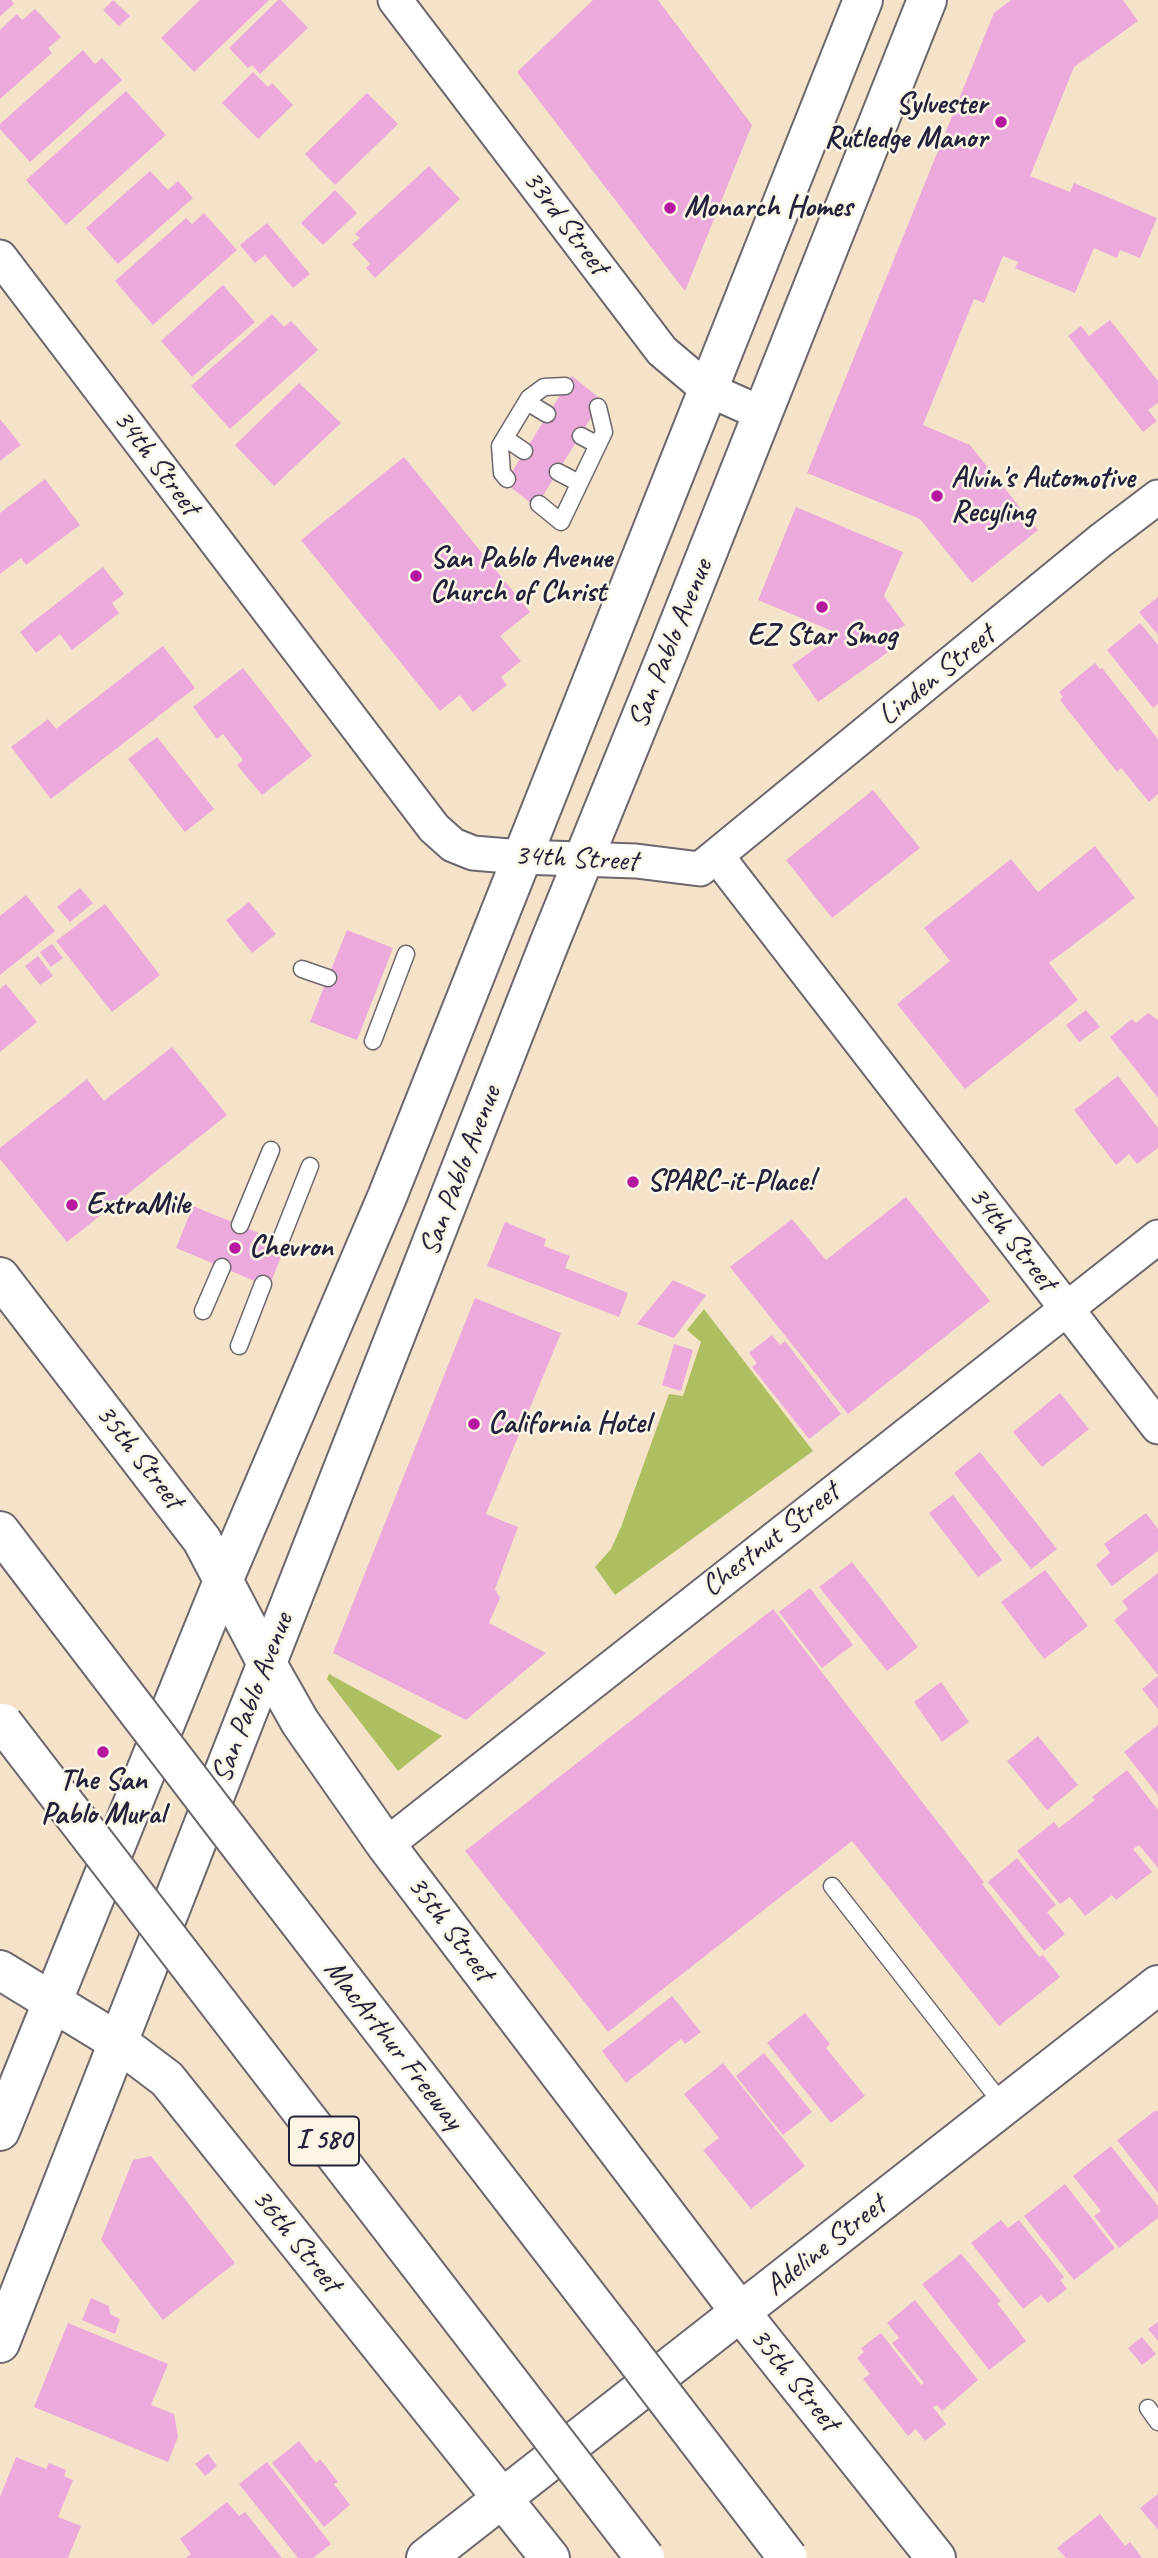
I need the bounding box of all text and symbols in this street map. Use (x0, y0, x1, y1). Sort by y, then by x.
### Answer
place label: Sylvester Rutledge Manor (824, 87, 987, 158)
marker: Sylvester Rutledge Manor (993, 114, 1009, 130)
street label: 33rd Street (514, 163, 616, 283)
place label: Monarch Homes (684, 190, 852, 226)
marker: Monarch Homes (662, 200, 678, 216)
street label: 34th Street (105, 403, 207, 523)
place label: Alvin's Automotive Recyling (951, 461, 1135, 532)
marker: Alvin's Automotive Recyling (929, 488, 945, 504)
place label: San Pablo Avenue Church of Christ (430, 541, 612, 612)
street label: San Pablo Avenue (621, 554, 721, 734)
marker: San Pablo Avenue Church of Christ (408, 568, 424, 584)
marker: EZ Star Smog (814, 599, 830, 615)
place label: EZ Star Smog (747, 618, 897, 654)
street label: Linden Street (871, 618, 1003, 734)
street label: 34th Street (514, 838, 638, 880)
street label: San Pablo Avenue (412, 1081, 510, 1261)
place label: SPARC-it-Place! (647, 1164, 814, 1200)
marker: SPARC-it-Place! (625, 1174, 641, 1190)
street label: 34th Street (960, 1179, 1064, 1299)
place label: ExtraMile (86, 1187, 190, 1223)
marker: ExtraMile (64, 1197, 80, 1213)
place label: Chevron (249, 1230, 333, 1266)
marker: Chevron (227, 1240, 243, 1256)
street label: 35th Street (87, 1397, 191, 1517)
place label: California Hotel (488, 1406, 650, 1442)
marker: California Hotel (466, 1416, 482, 1432)
street label: Chestnut Street (695, 1475, 847, 1605)
street label: San Pablo Avenue (204, 1608, 302, 1788)
marker: The San Pablo Mural (95, 1744, 111, 1760)
place label: The San Pablo Mural (41, 1763, 165, 1833)
street label: 35th Street (399, 1869, 501, 1989)
street label: MacArthur Freeway (315, 1953, 471, 2137)
road number: I 580 (289, 2116, 359, 2166)
street label: 36th Street (243, 2182, 349, 2300)
street label: Adeline Street (759, 2188, 893, 2304)
street label: 35th Street (741, 2321, 847, 2439)

